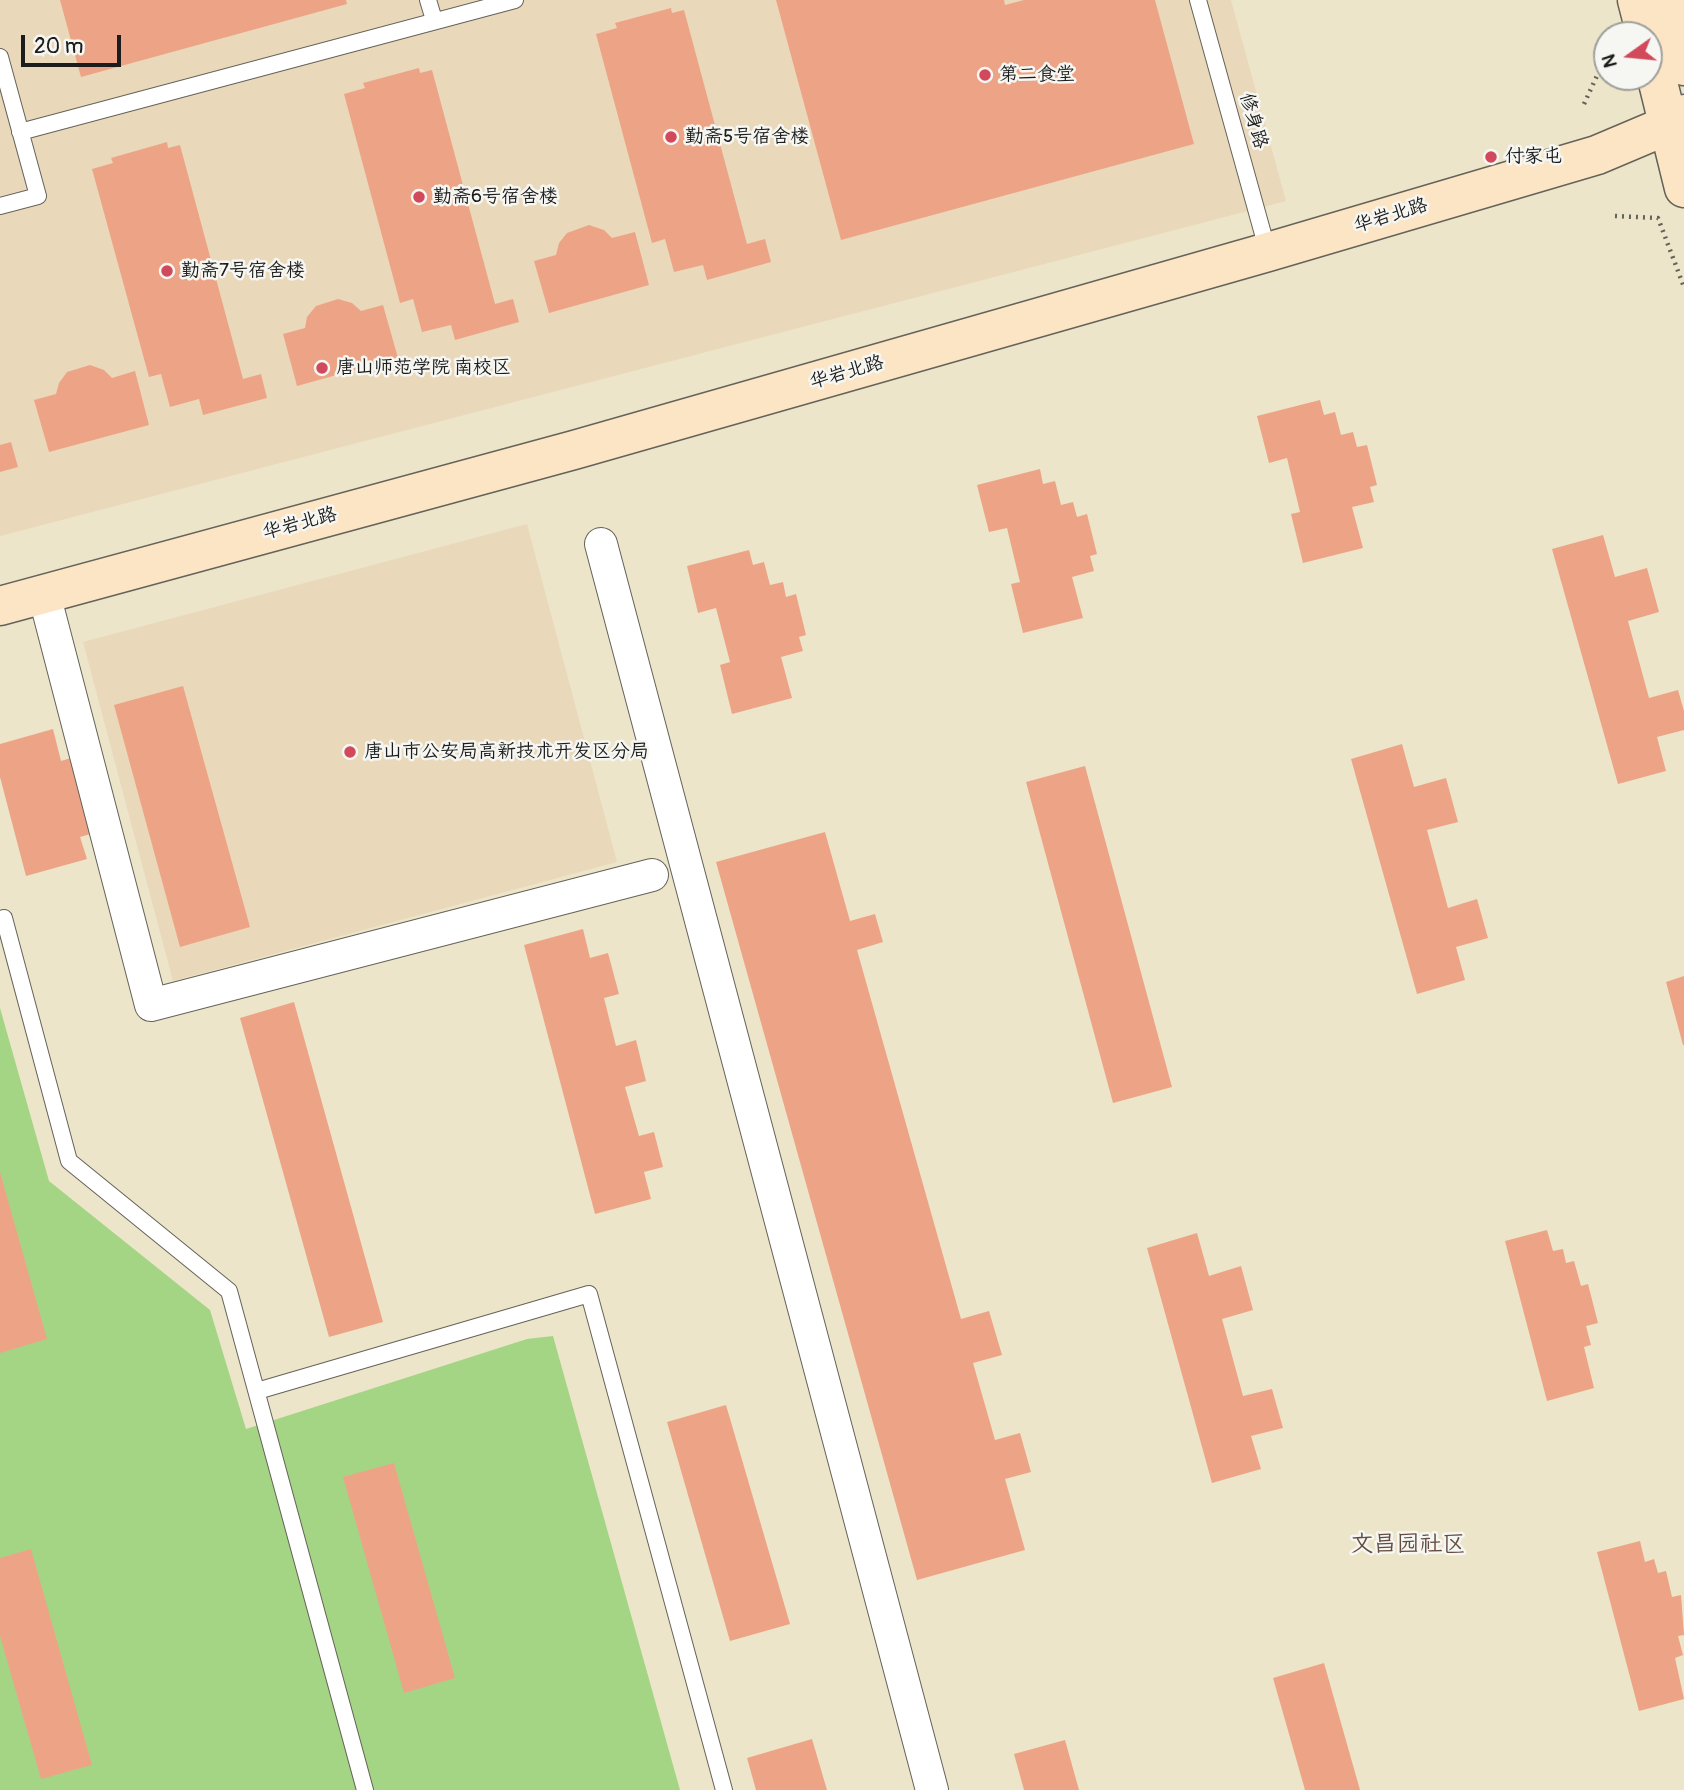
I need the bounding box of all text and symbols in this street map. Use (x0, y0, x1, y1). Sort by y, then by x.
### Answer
scale bar (24, 21, 124, 65)
north arrow (1593, 21, 1663, 91)
text: 20 m (34, 33, 83, 60)
text: N (1596, 52, 1623, 70)
place label: 第二食堂 (999, 64, 1075, 86)
marker: 第二食堂 (977, 67, 993, 83)
street label: 修身路 (1234, 90, 1272, 152)
place label: 勤斋5号宿舍楼 (685, 126, 809, 148)
marker: 勤斋5号宿舍楼 (663, 129, 679, 145)
place label: 付家屯 (1505, 146, 1562, 168)
marker: 付家屯 (1483, 149, 1499, 165)
place label: 勤斋6号宿舍楼 (433, 186, 558, 208)
marker: 勤斋6号宿舍楼 (411, 189, 427, 205)
street label: 华岩北路 (1351, 194, 1431, 238)
place label: 勤斋7号宿舍楼 (181, 260, 305, 282)
marker: 勤斋7号宿舍楼 (159, 263, 175, 279)
street label: 华岩北路 (807, 352, 887, 394)
place label: 唐山师范学院 南校区 (336, 357, 511, 379)
marker: 唐山师范学院 南校区 (314, 360, 330, 376)
street label: 华岩北路 (260, 503, 340, 545)
place label: 唐山市公安局高新技术开发区分局 (364, 741, 649, 763)
marker: 唐山市公安局高新技术开发区分局 (342, 744, 358, 760)
district label: 文昌园社区 (1351, 1531, 1465, 1559)

